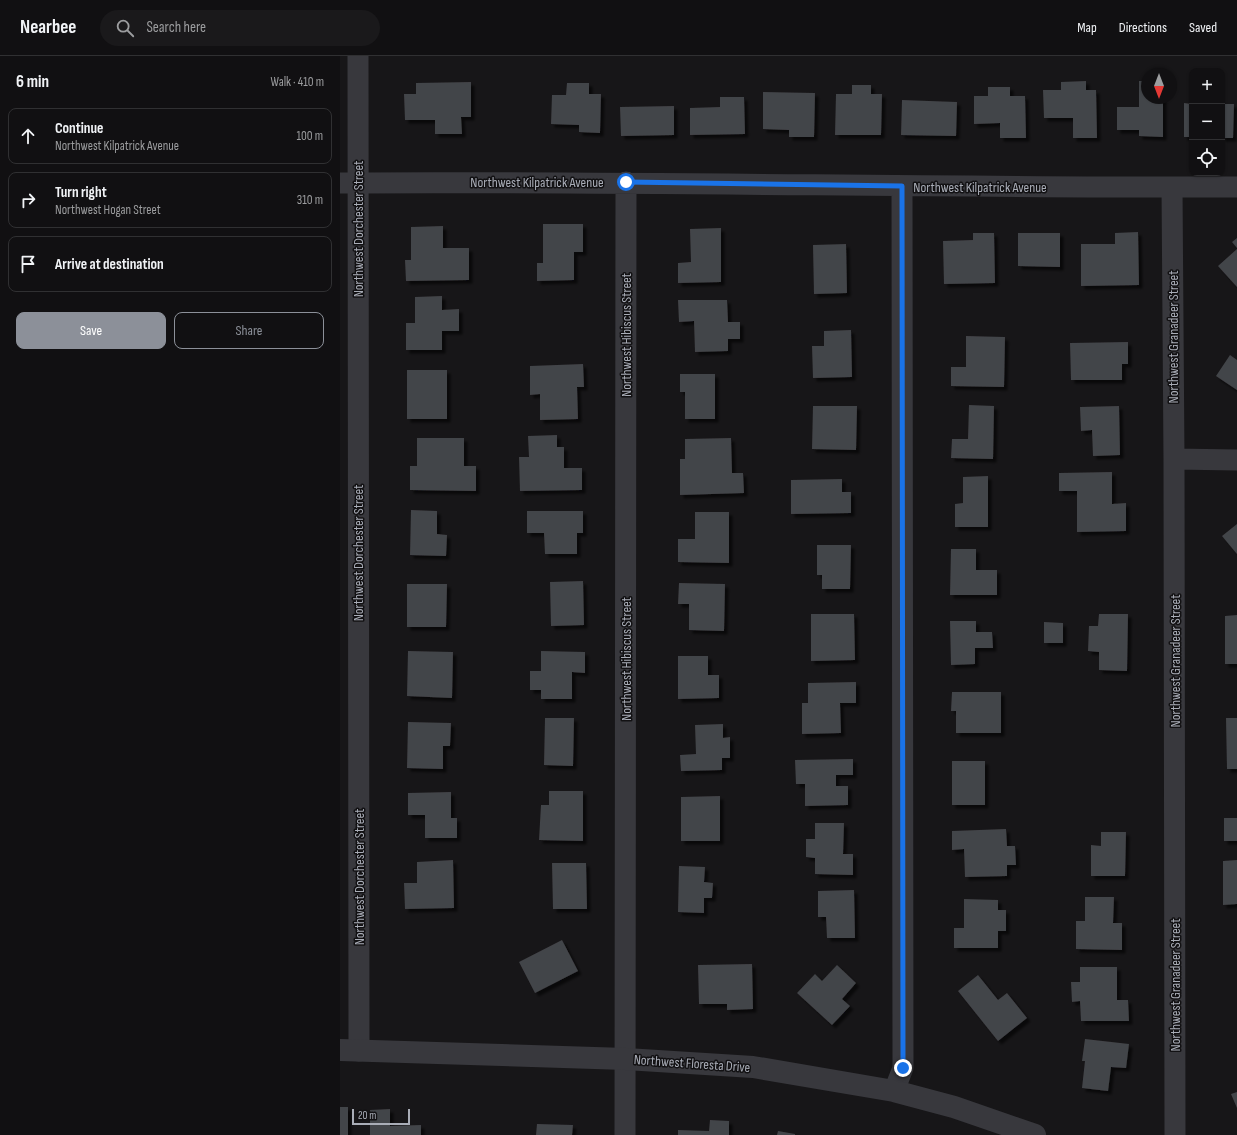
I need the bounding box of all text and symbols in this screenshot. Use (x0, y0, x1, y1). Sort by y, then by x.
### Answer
search box (100, 10, 380, 46)
text: Nearbee (20, 16, 76, 39)
icon: search (114, 17, 136, 39)
text: Search here (146, 18, 206, 37)
text: Map (1077, 19, 1097, 36)
text: Directions (1119, 19, 1167, 36)
text: Saved (1189, 19, 1217, 36)
north arrow (1141, 68, 1177, 104)
map controls (1189, 68, 1225, 176)
button: + (1189, 68, 1225, 104)
text: 6 min (16, 72, 49, 92)
text: Walk · 410 m (271, 74, 324, 90)
button: − (1189, 104, 1225, 140)
text: Continue (55, 119, 104, 138)
icon: ahead (17, 125, 39, 147)
text: 100 m (296, 128, 323, 144)
text: Northwest Kilpatrick Avenue (55, 138, 179, 154)
button: locate (1189, 140, 1225, 176)
street label: Northwest Dorchester Street (350, 161, 367, 297)
route start (617, 173, 635, 191)
street label: Northwest Kilpatrick Avenue (470, 174, 604, 191)
street label: Northwest Kilpatrick Avenue (913, 179, 1047, 196)
text: Turn right (55, 183, 107, 202)
icon: right (17, 189, 39, 211)
text: 310 m (297, 192, 323, 208)
text: Northwest Hogan Street (55, 202, 161, 218)
icon: arrive (17, 253, 39, 275)
text: Arrive at destination (55, 255, 164, 274)
street label: Northwest Granadeer Street (1165, 271, 1182, 403)
street label: Northwest Hibiscus Street (618, 273, 635, 397)
button: Save (16, 312, 166, 349)
button: Share (174, 312, 324, 349)
street label: Northwest Dorchester Street (350, 485, 367, 621)
street label: Northwest Granadeer Street (1167, 595, 1184, 727)
street label: Northwest Hibiscus Street (618, 597, 635, 721)
street label: Northwest Dorchester Street (351, 809, 368, 945)
street label: Northwest Granadeer Street (1167, 919, 1184, 1051)
street label: Northwest Floresta Drive (633, 1051, 751, 1076)
route end (894, 1059, 912, 1077)
scale bar (352, 1107, 410, 1126)
text: 20 m (358, 1109, 376, 1122)

